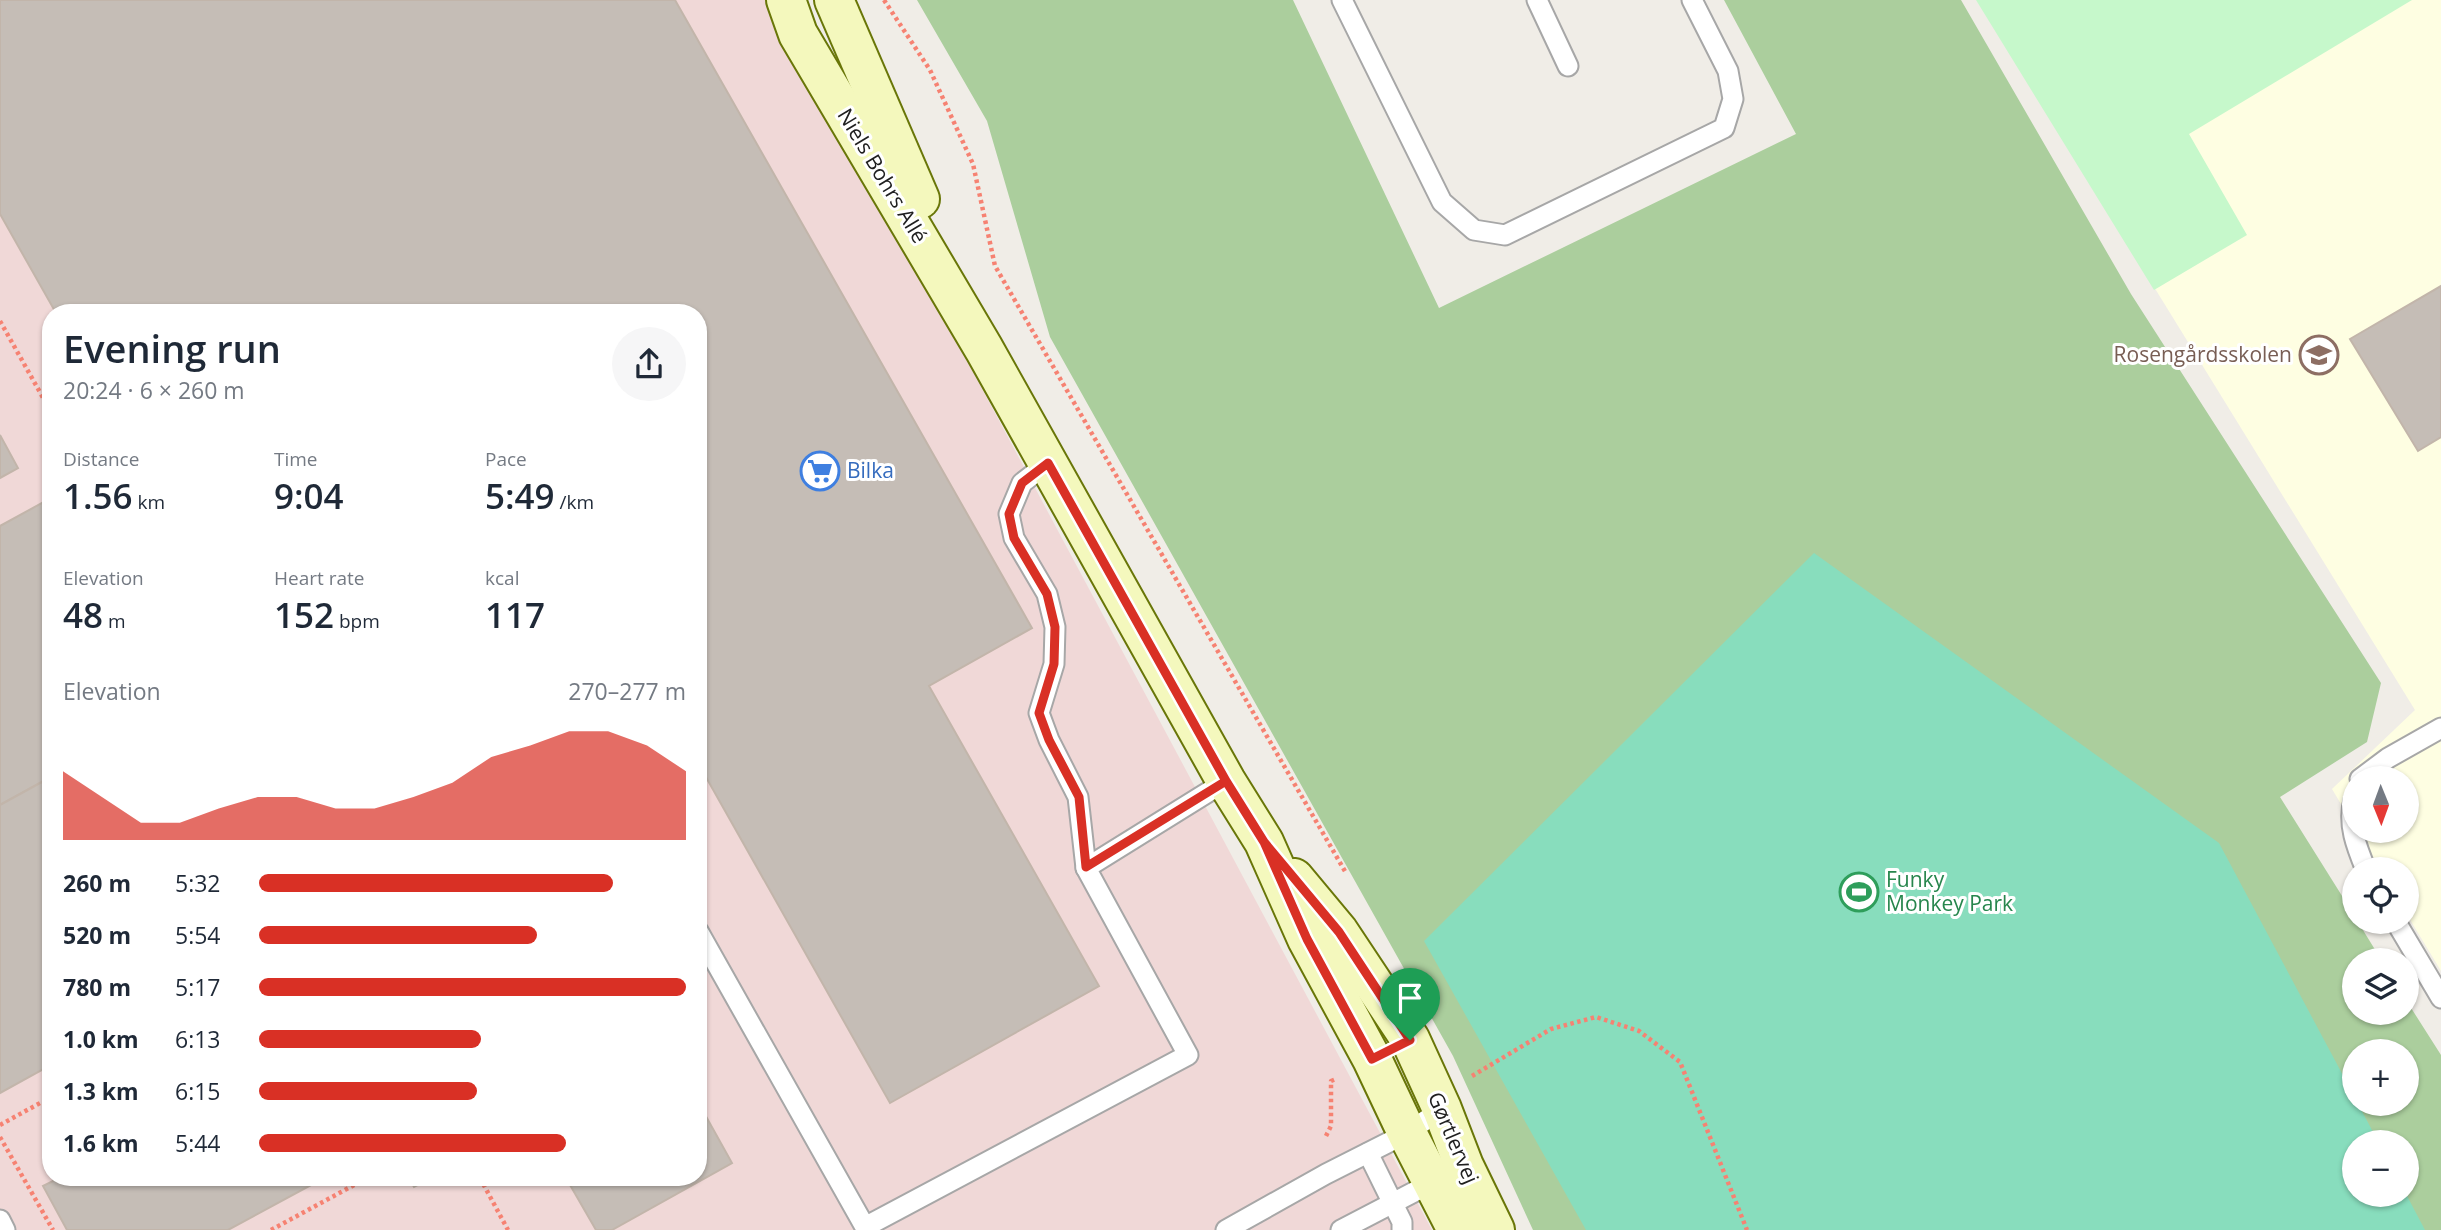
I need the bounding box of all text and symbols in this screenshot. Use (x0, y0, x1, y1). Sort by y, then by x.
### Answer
street label: Niels Bohrs Allé (832, 103, 934, 248)
text: Evening run (63, 322, 281, 374)
button: share (612, 327, 686, 401)
school or university icon: Rosengårdsskolen (2298, 334, 2340, 376)
place label: Rosengårdsskolen (2114, 340, 2292, 368)
text: 20:24 · 6 × 260 m (63, 374, 245, 406)
text: Distance (63, 446, 139, 472)
text: Time (274, 446, 318, 472)
text: Pace (485, 446, 527, 472)
supermarket icon: Bilka (799, 450, 841, 492)
place label: Bilka (847, 456, 894, 484)
text: 1.56 (63, 472, 133, 519)
text: 9:04 (274, 472, 344, 519)
text: 5:49 (485, 472, 555, 519)
text: km (133, 489, 165, 515)
text: /km (555, 489, 594, 515)
text: Elevation (63, 565, 144, 591)
text: Heart rate (274, 565, 364, 591)
text: kcal (485, 565, 519, 591)
text: 48 (63, 591, 103, 638)
text: 152 (274, 591, 334, 638)
text: 117 (485, 591, 545, 638)
text: m (103, 608, 126, 634)
text: bpm (334, 608, 380, 634)
text: Elevation (63, 675, 161, 707)
text: 270–277 m (568, 675, 686, 707)
north arrow (2342, 766, 2418, 844)
map controls (2342, 766, 2419, 1207)
button: locate (2342, 857, 2419, 934)
place label: Funky Monkey Park (1886, 865, 2013, 917)
text: 260 m (63, 867, 131, 899)
text: 5:32 (175, 867, 221, 899)
sports icon: Funky Monkey Park (1838, 871, 1880, 913)
text: 520 m (63, 919, 131, 951)
text: 5:54 (175, 919, 221, 951)
button: layers (2342, 948, 2419, 1025)
pin (1380, 968, 1440, 1040)
text: 780 m (63, 971, 131, 1003)
text: 5:17 (175, 971, 221, 1003)
icon: arrive (1391, 979, 1429, 1017)
text: 1.0 km (63, 1023, 139, 1055)
text: 6:13 (175, 1023, 221, 1055)
button: + (2342, 1039, 2419, 1116)
text: 1.3 km (63, 1075, 139, 1107)
text: 6:15 (175, 1075, 221, 1107)
street label: Gørtlervej (1422, 1087, 1486, 1188)
text: 1.6 km (63, 1127, 139, 1159)
text: 5:44 (175, 1127, 221, 1159)
button: − (2342, 1130, 2419, 1207)

